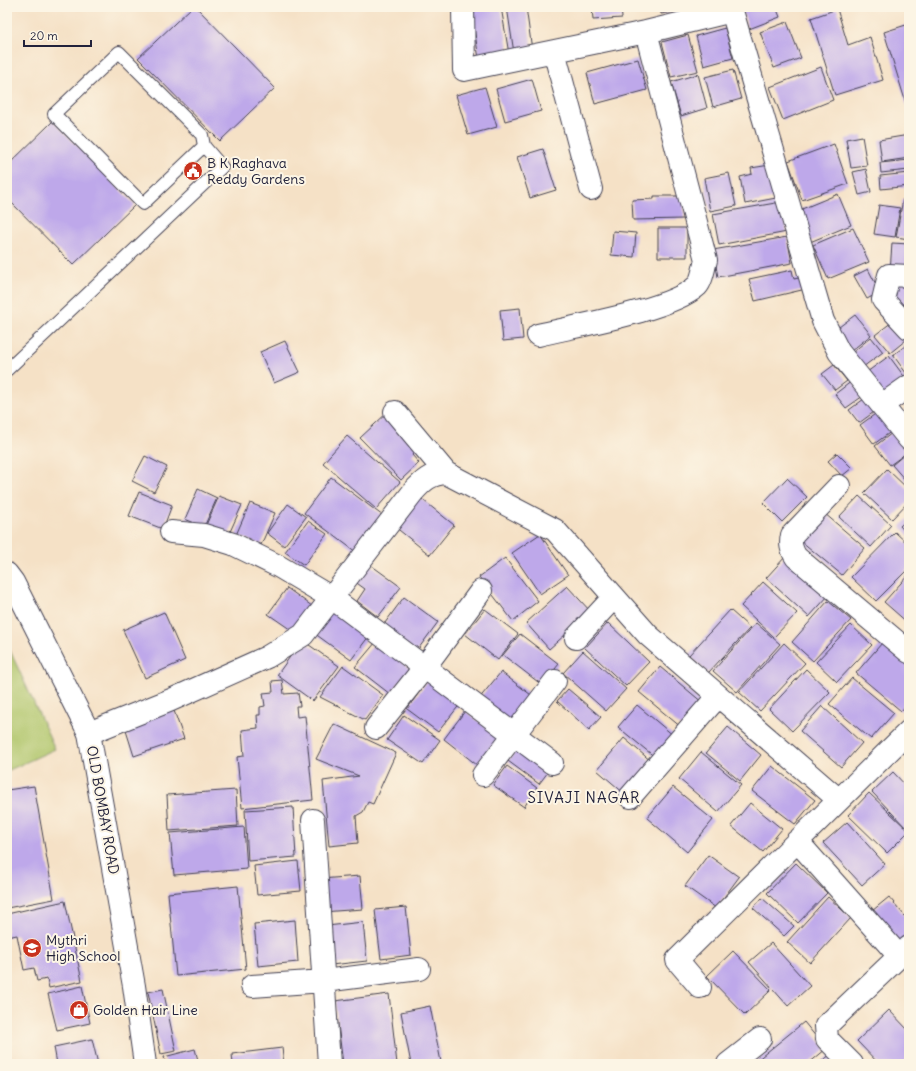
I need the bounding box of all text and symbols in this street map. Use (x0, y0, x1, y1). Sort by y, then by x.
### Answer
scale bar (24, 22, 91, 48)
text: 20 m (30, 28, 58, 43)
place label: B K Raghava Reddy Gardens (207, 154, 305, 188)
public building icon: B K Raghava Reddy Gardens (182, 160, 204, 182)
street label: OLD BOMBAY ROAD (83, 744, 123, 876)
district label: SIVAJI NAGAR (527, 788, 641, 807)
place label: Mythri High School (46, 931, 120, 965)
school or university icon: Mythri High School (21, 937, 43, 959)
shop icon: Golden Hair Line (68, 999, 90, 1021)
place label: Golden Hair Line (93, 1001, 198, 1019)

